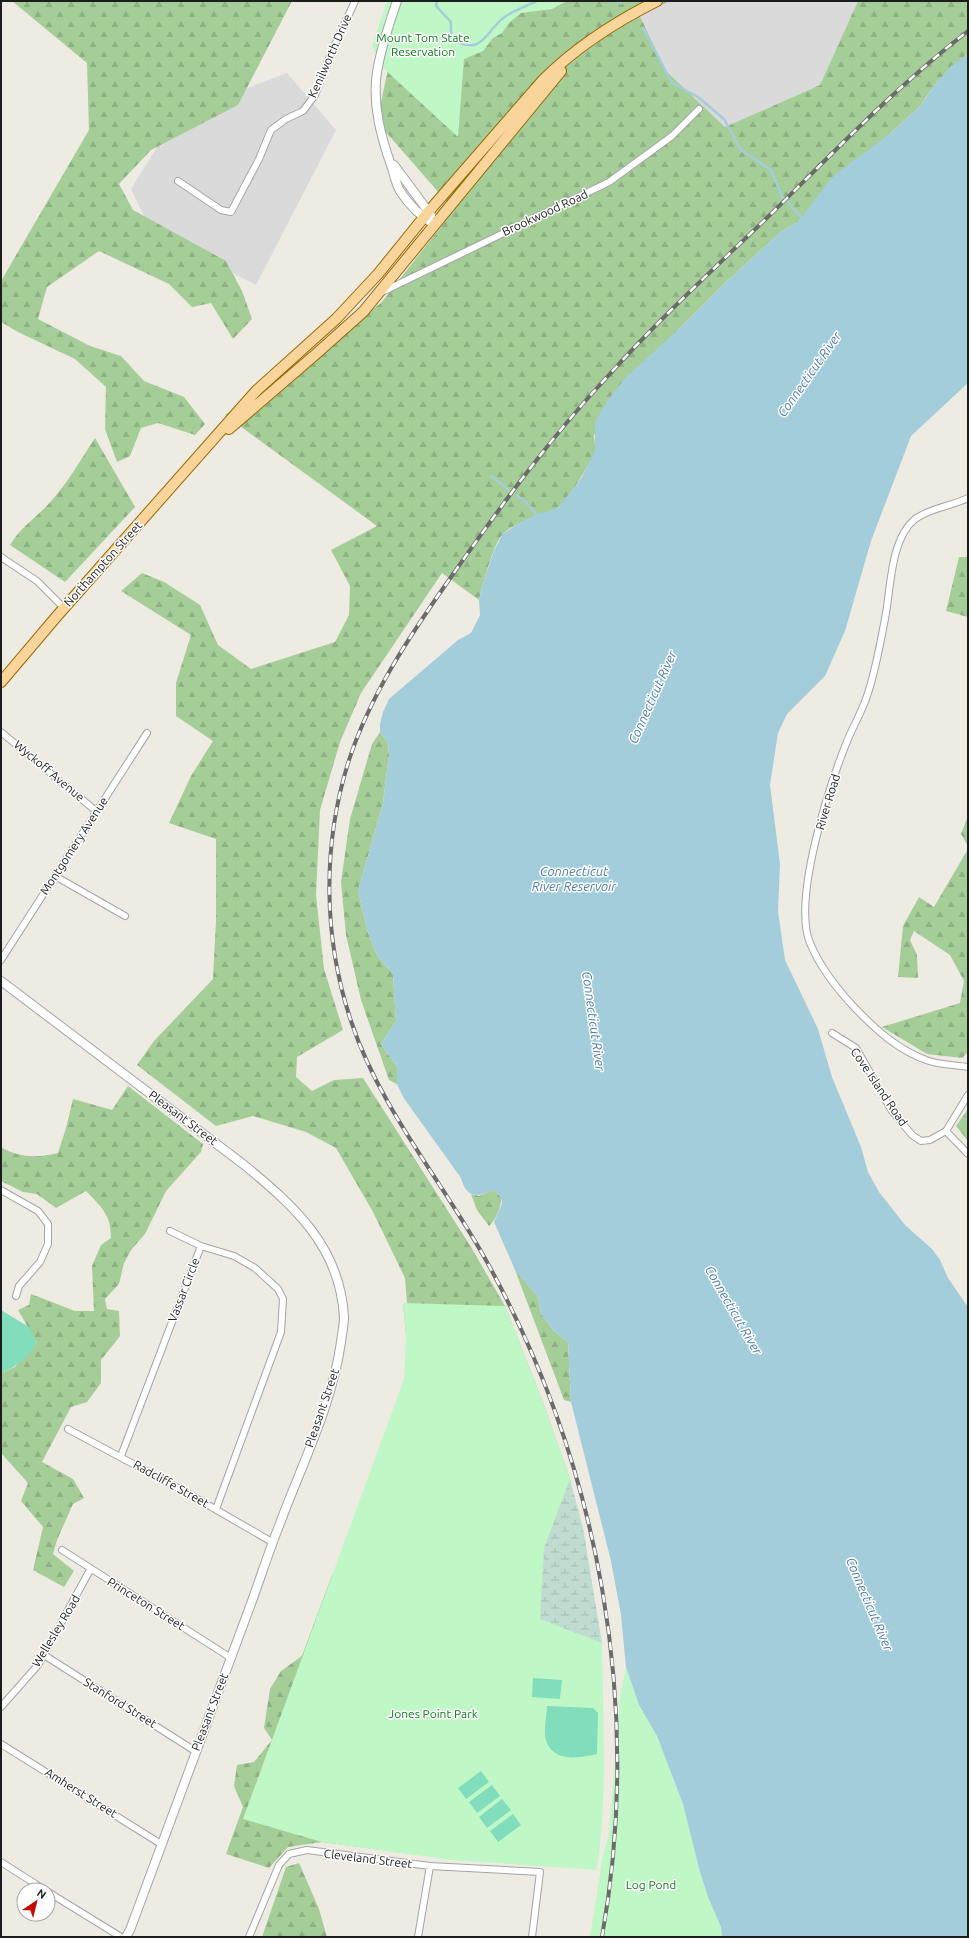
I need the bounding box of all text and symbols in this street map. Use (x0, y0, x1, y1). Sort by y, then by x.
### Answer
street label: Kenilworth Drive (305, 12, 354, 100)
park label: Mount Tom State Reservation (376, 31, 470, 58)
street label: Brookwood Road (500, 187, 590, 238)
water label: Connecticut River (775, 328, 844, 419)
street label: Northampton Street (61, 518, 144, 609)
water label: Connecticut River (625, 647, 679, 746)
street label: Wyckoff Avenue (12, 737, 87, 804)
street label: River Road (813, 772, 842, 831)
street label: Montgomery Avenue (37, 795, 110, 897)
water label: Connecticut River Reservoir (532, 864, 617, 893)
water label: Connecticut River (580, 970, 608, 1073)
street label: Cove Island Road (848, 1045, 910, 1128)
street label: Pleasant Street (147, 1088, 220, 1148)
street label: Vassar Circle (165, 1256, 202, 1324)
water label: Connecticut River (703, 1263, 766, 1358)
street label: Pleasant Street (302, 1367, 341, 1449)
street label: Radcliffe Street (131, 1457, 211, 1510)
water label: Connecticut River (844, 1555, 896, 1654)
street label: Princeton Street (105, 1575, 187, 1633)
street label: Wellesley Road (29, 1592, 82, 1669)
street label: Pleasant Street (189, 1671, 230, 1753)
street label: Stanford Street (81, 1675, 159, 1730)
park label: Jones Point Park (388, 1707, 478, 1720)
street label: Amherst Street (43, 1765, 120, 1820)
street label: Cleveland Street (323, 1847, 413, 1870)
park label: Log Pond (626, 1878, 676, 1891)
north arrow (16, 1882, 56, 1922)
text: N (35, 1887, 49, 1901)

